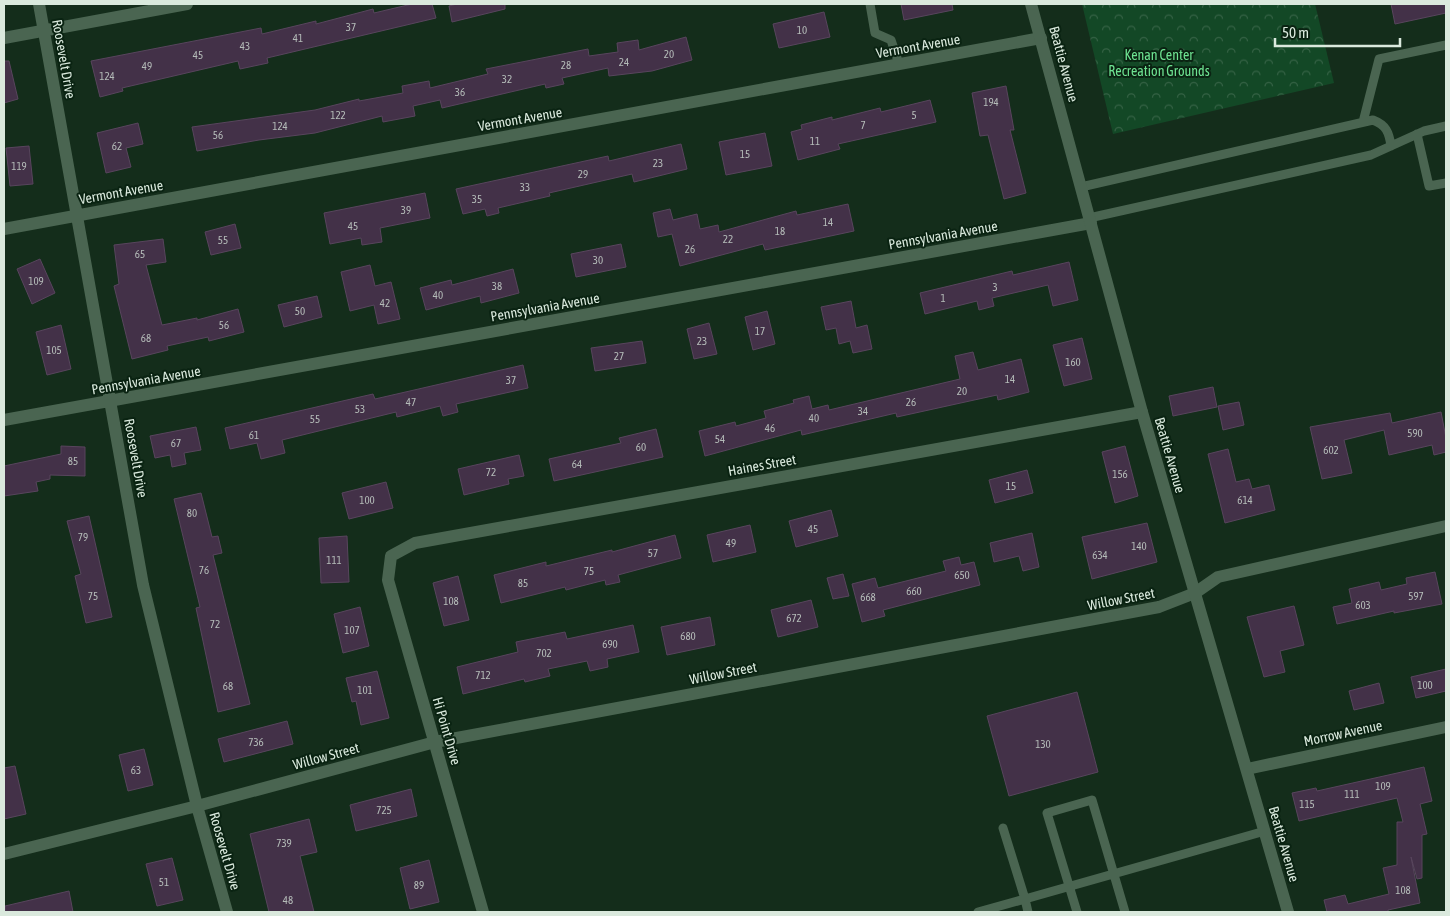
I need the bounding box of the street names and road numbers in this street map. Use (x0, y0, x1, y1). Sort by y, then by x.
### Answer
street label: Roosevelt Drive (49, 18, 79, 100)
street label: Beattie Avenue (1046, 24, 1082, 104)
street label: Vermont Avenue (875, 31, 961, 61)
street label: Vermont Avenue (477, 104, 563, 134)
street label: Vermont Avenue (78, 177, 164, 207)
street label: Pennsylvania Avenue (887, 218, 999, 252)
street label: Pennsylvania Avenue (489, 290, 601, 324)
street label: Pennsylvania Avenue (90, 363, 202, 397)
street label: Beattie Avenue (1152, 415, 1188, 495)
street label: Roosevelt Drive (121, 417, 151, 499)
street label: Haines Street (727, 451, 797, 479)
street label: Willow Street (1086, 585, 1156, 613)
street label: Willow Street (688, 659, 758, 687)
street label: Hi Point Drive (430, 695, 464, 767)
street label: Morrow Avenue (1302, 717, 1384, 749)
street label: Willow Street (291, 739, 361, 773)
street label: Beattie Avenue (1266, 804, 1302, 884)
street label: Roosevelt Drive (206, 810, 244, 892)

